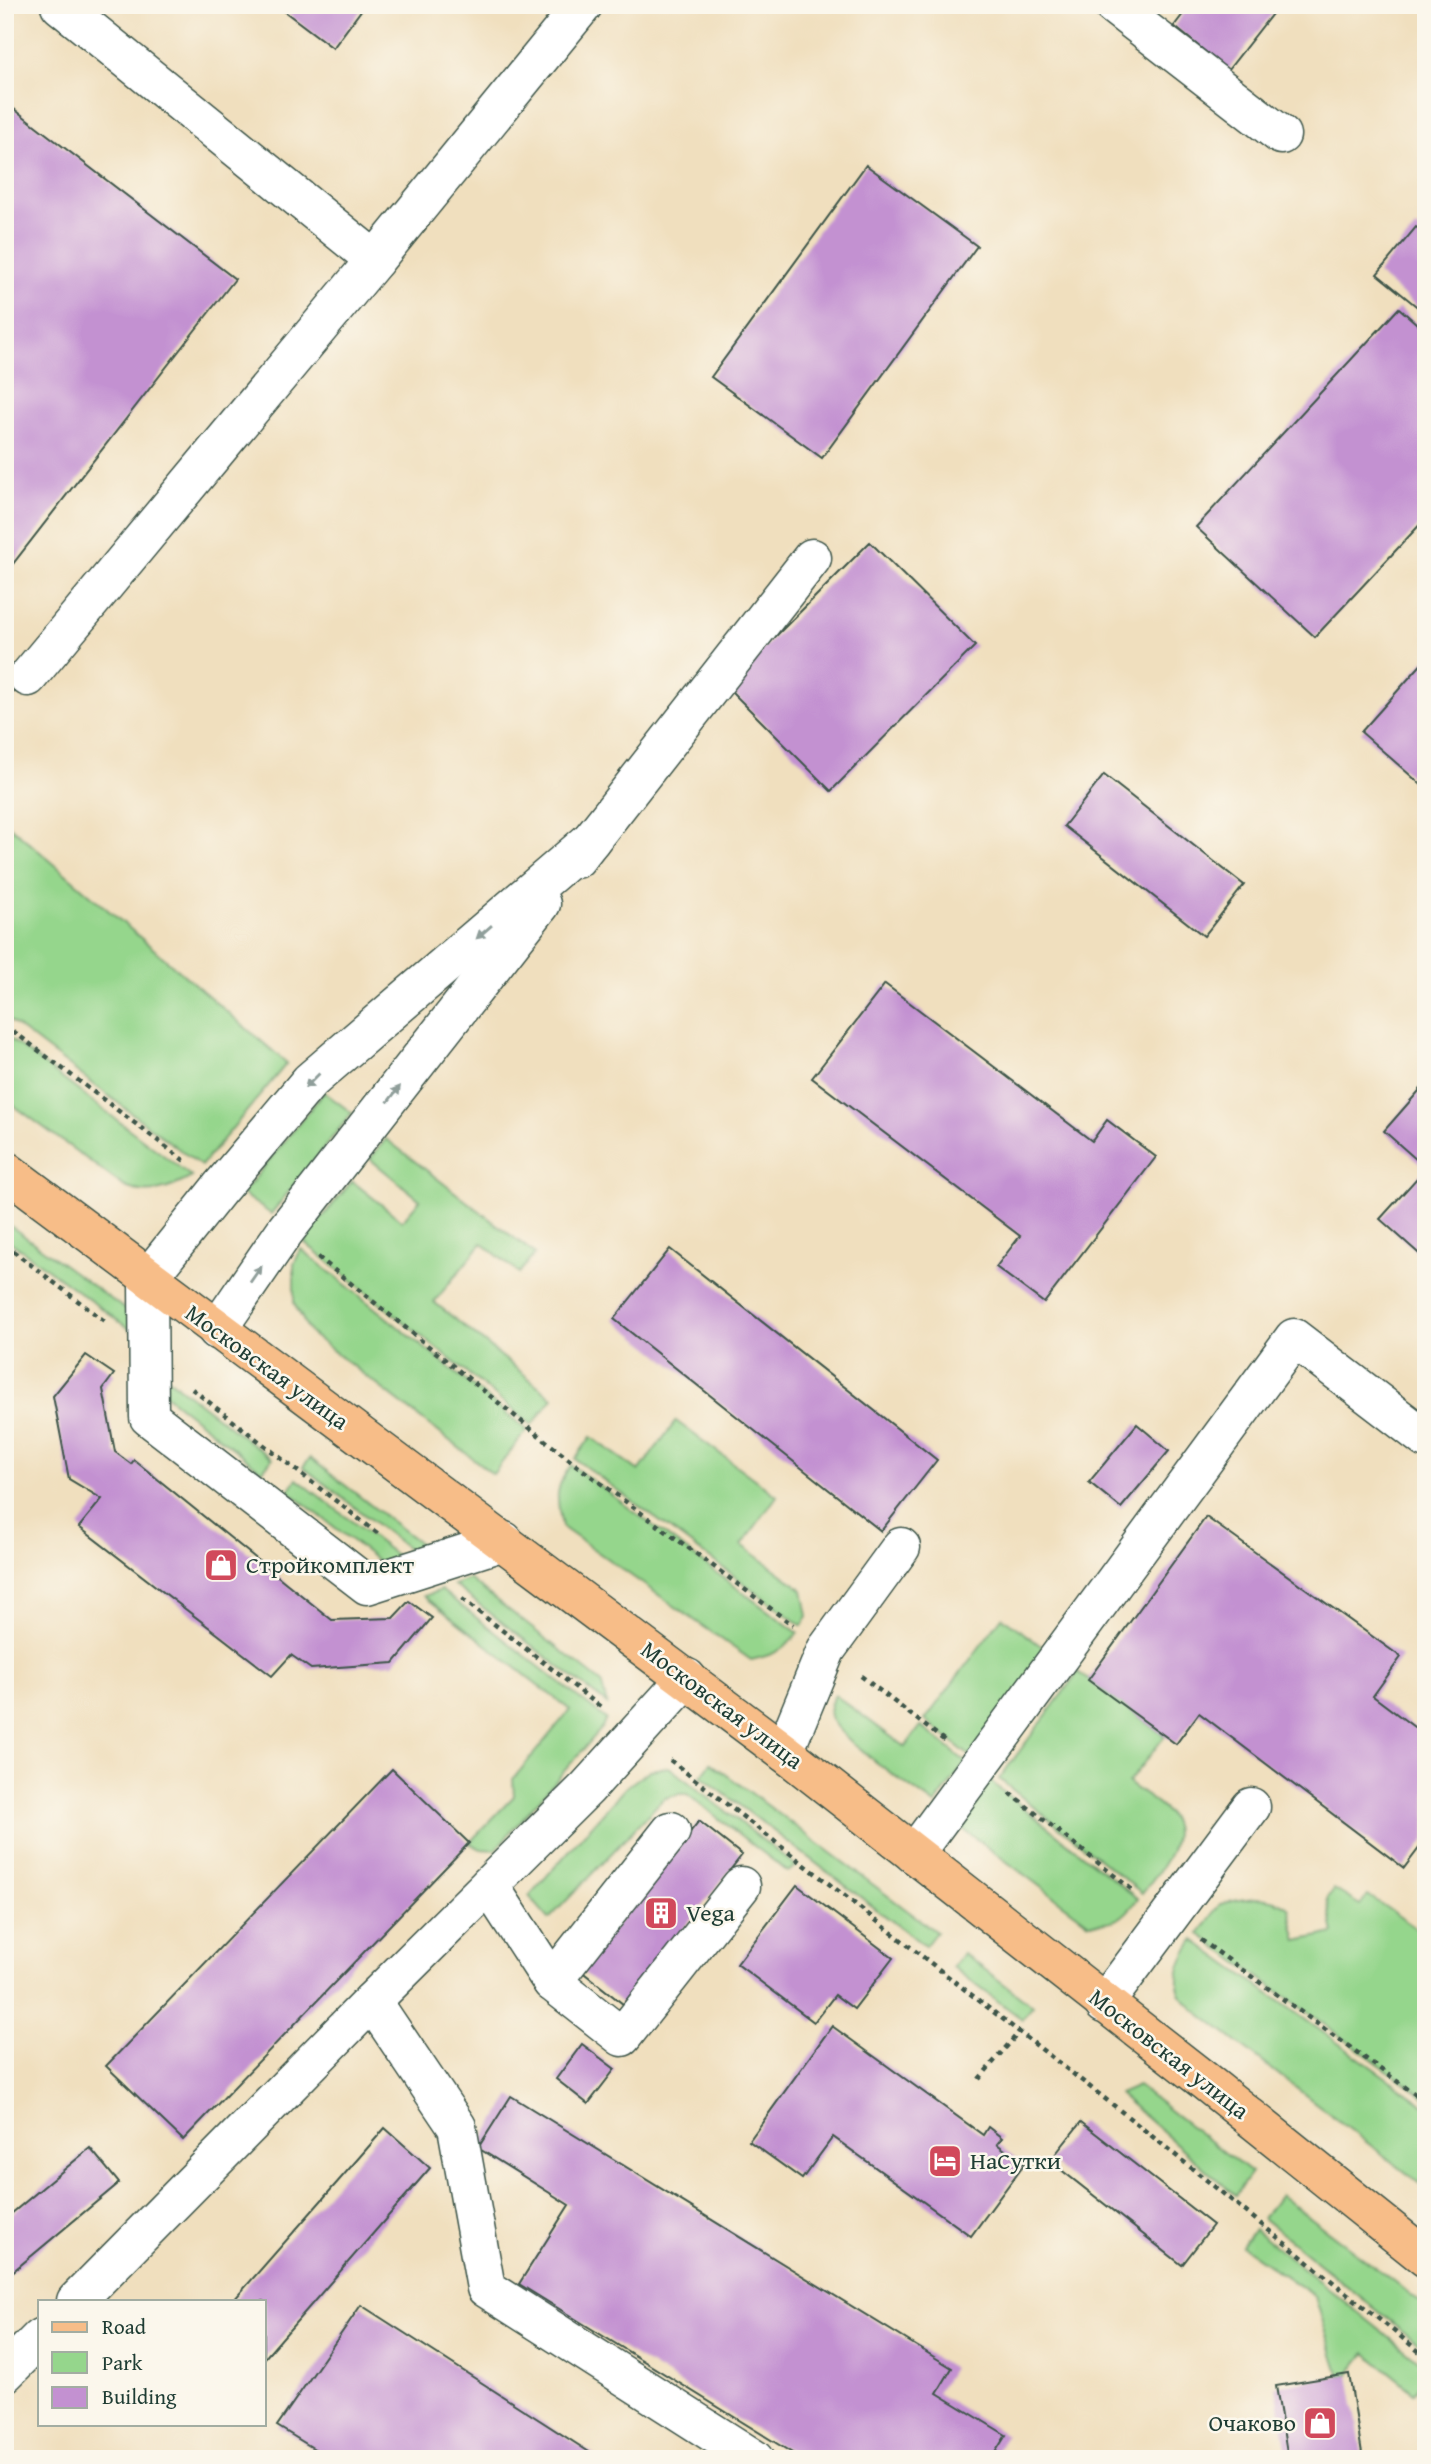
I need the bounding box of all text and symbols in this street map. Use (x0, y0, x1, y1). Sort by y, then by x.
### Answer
one-way arrow (475, 924, 492, 939)
one-way arrow (303, 1073, 320, 1090)
one-way arrow (387, 1085, 401, 1103)
one-way arrow (249, 1265, 263, 1283)
street label: Московская улица (178, 1295, 357, 1438)
shop icon: Стройкомплект (202, 1546, 240, 1584)
place label: Стройкомплект (246, 1547, 415, 1582)
street label: Московская улица (634, 1632, 811, 1778)
building icon: Vega (642, 1894, 680, 1932)
place label: Vega (686, 1895, 736, 1930)
street label: Московская улица (1082, 1980, 1257, 2128)
hotel icon: НаСутки (926, 2142, 964, 2180)
place label: НаСутки (970, 2143, 1061, 2178)
legend (38, 2300, 266, 2426)
text: Road (102, 2311, 147, 2342)
text: Park (102, 2347, 143, 2378)
text: Building (102, 2381, 177, 2412)
shop icon: Очаково (1301, 2404, 1339, 2442)
place label: Очаково (1208, 2405, 1296, 2440)

